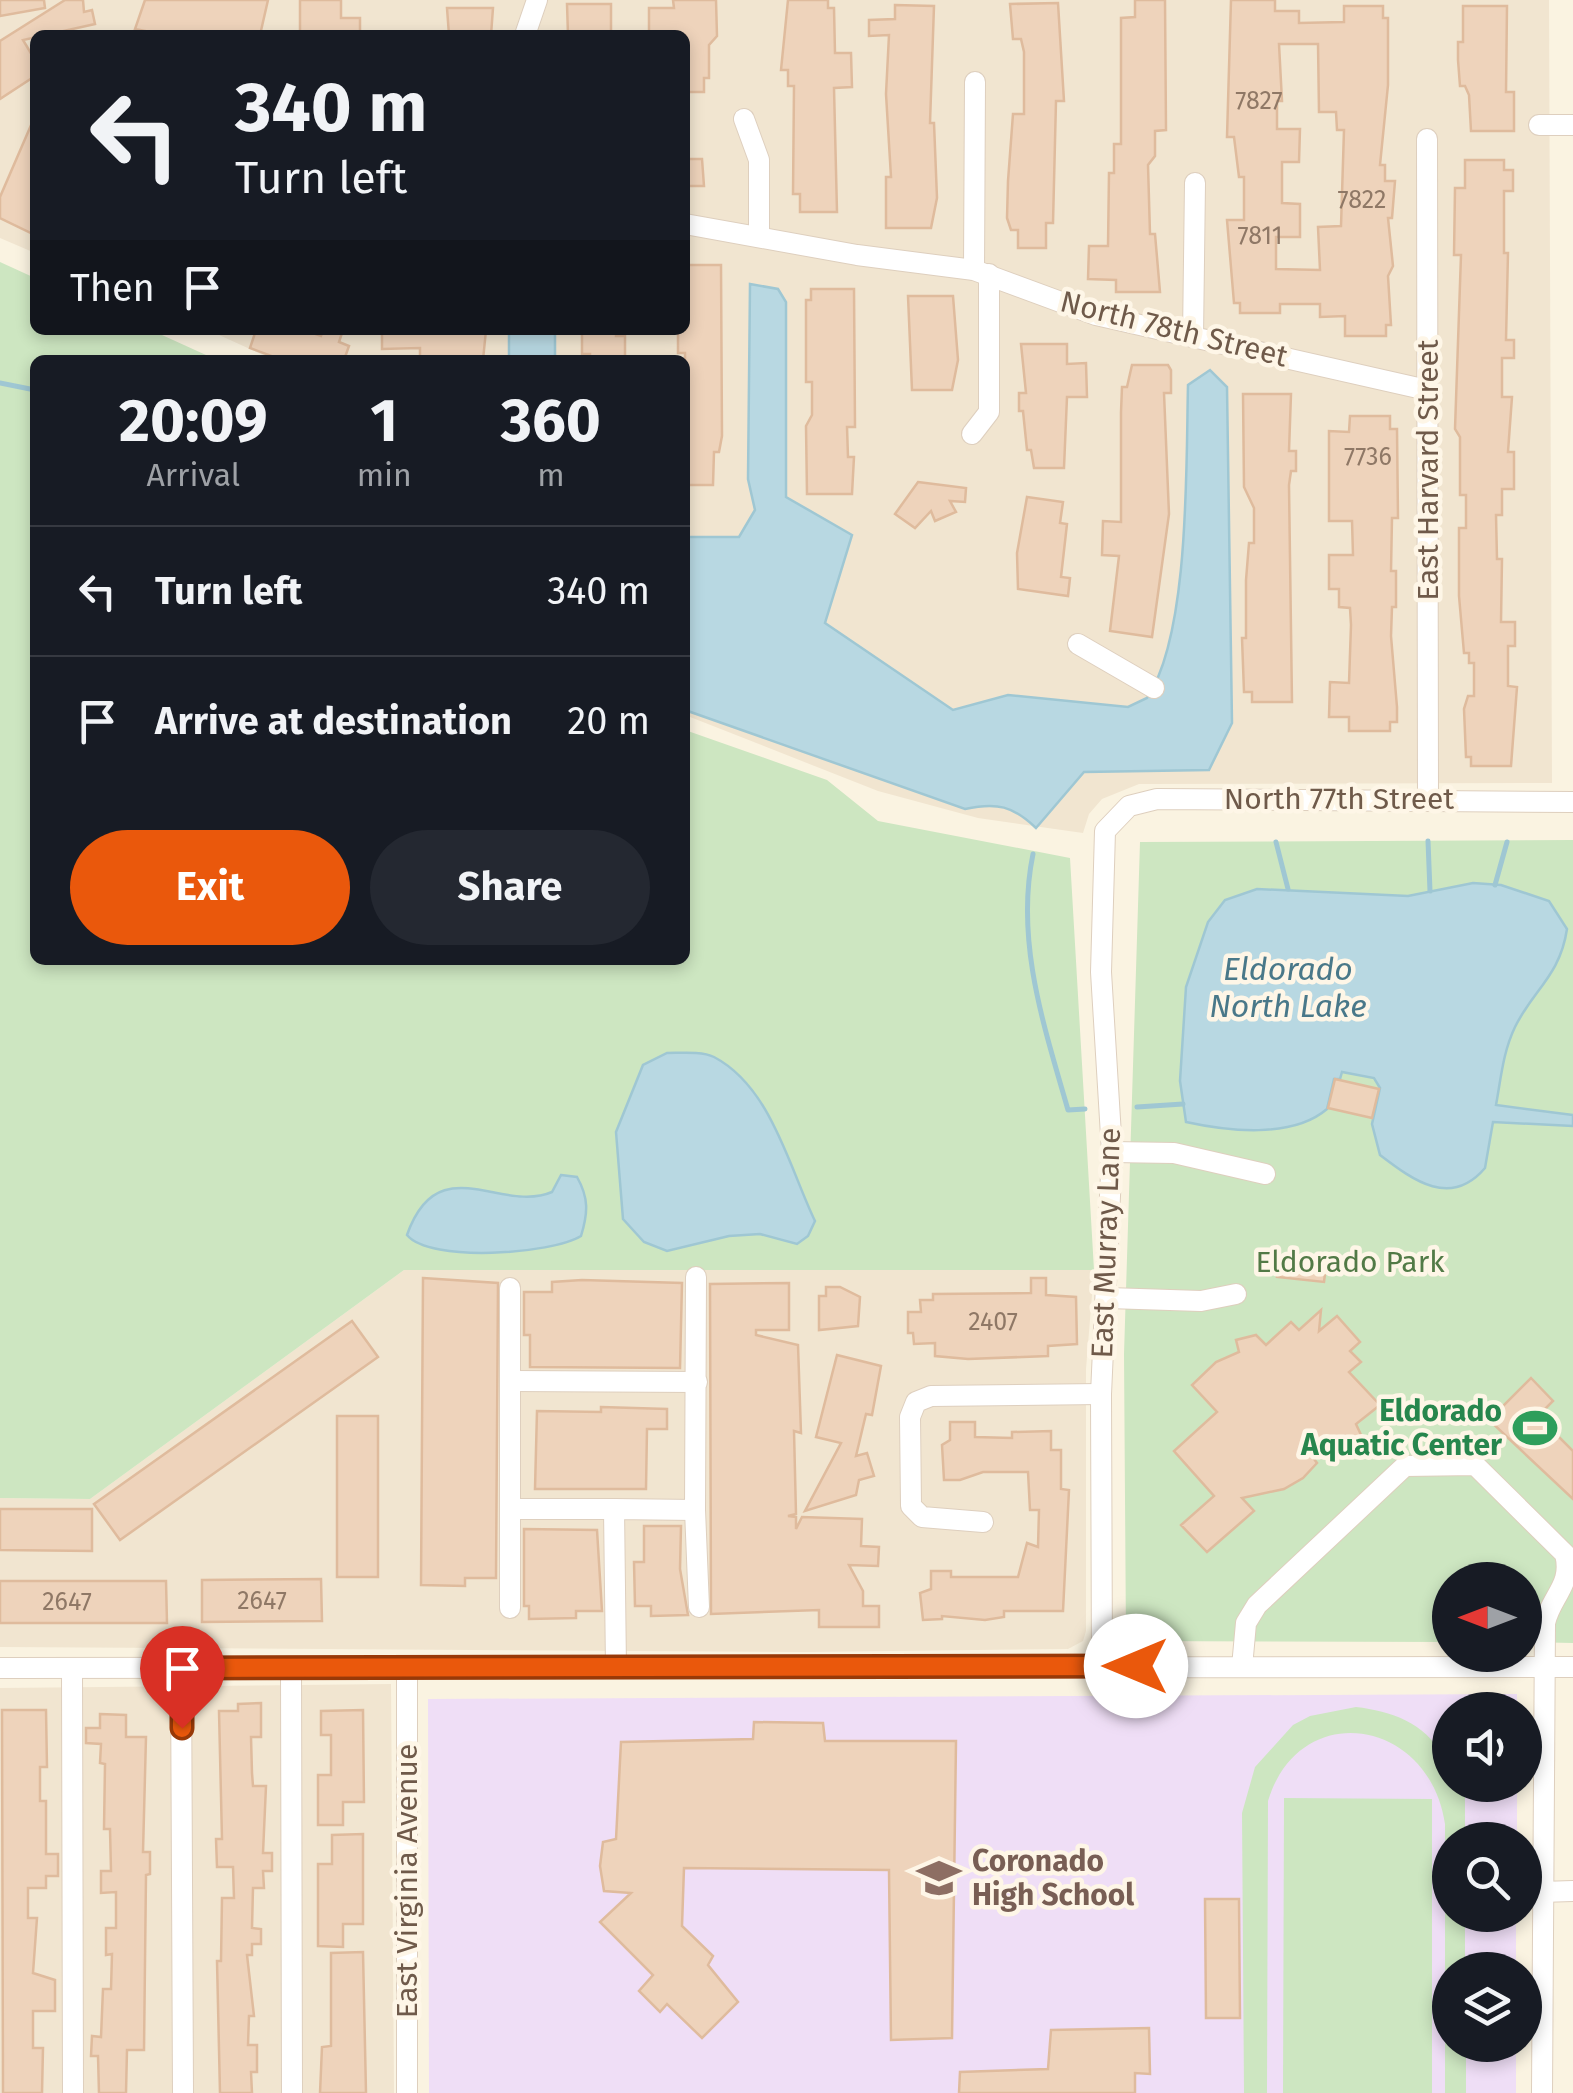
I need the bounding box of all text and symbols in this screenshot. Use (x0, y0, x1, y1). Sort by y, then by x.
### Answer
text: 340 m (235, 66, 428, 150)
icon: left (70, 70, 200, 200)
house number: 7827 (1235, 86, 1283, 116)
text: Turn left (235, 151, 407, 205)
house number: 7822 (1338, 185, 1386, 215)
house number: 7811 (1238, 221, 1282, 251)
icon: arrive (175, 260, 230, 315)
text: Then (70, 265, 155, 311)
street label: North 78th Street (1057, 283, 1292, 375)
street label: East Harvard Street (1410, 339, 1446, 601)
text: 20:09 (119, 385, 268, 457)
text: 1 (370, 385, 398, 457)
text: 360 (501, 385, 601, 457)
house number: 7736 (1344, 442, 1392, 472)
text: Arrival (146, 456, 240, 494)
text: min (357, 456, 412, 494)
text: m (537, 456, 565, 494)
icon: left (70, 564, 125, 619)
text: Turn left (155, 568, 302, 614)
text: 340 m (547, 568, 650, 614)
icon: arrive (70, 694, 125, 749)
text: Arrive at destination (155, 698, 512, 744)
text: 20 m (567, 698, 650, 744)
street label: North 77th Street (1224, 781, 1454, 817)
button: Exit (70, 830, 350, 945)
button: Share (370, 830, 650, 945)
water label: Eldorado North Lake (1209, 950, 1367, 1025)
street label: East Murray Lane (1084, 1127, 1128, 1359)
park label: Eldorado Park (1255, 1244, 1445, 1280)
house number: 2407 (968, 1307, 1018, 1337)
place label: Eldorado Aquatic Center (1300, 1393, 1503, 1463)
sports icon: Eldorado Aquatic Center (1511, 1404, 1559, 1452)
north arrow (1432, 1562, 1542, 1672)
map controls (1432, 1562, 1542, 2062)
house number: 2647 (237, 1586, 287, 1616)
house number: 2647 (42, 1587, 92, 1617)
position arrow (1084, 1614, 1188, 1718)
pin (140, 1626, 225, 1729)
icon: arrive (155, 1641, 210, 1696)
button: sound (1432, 1692, 1542, 1802)
street label: East Virginia Avenue (389, 1744, 425, 2018)
button: search (1432, 1822, 1542, 1932)
place label: Coronado High School (972, 1843, 1134, 1913)
school or university icon: Coronado High School (915, 1854, 963, 1902)
button: layers (1432, 1952, 1542, 2062)

